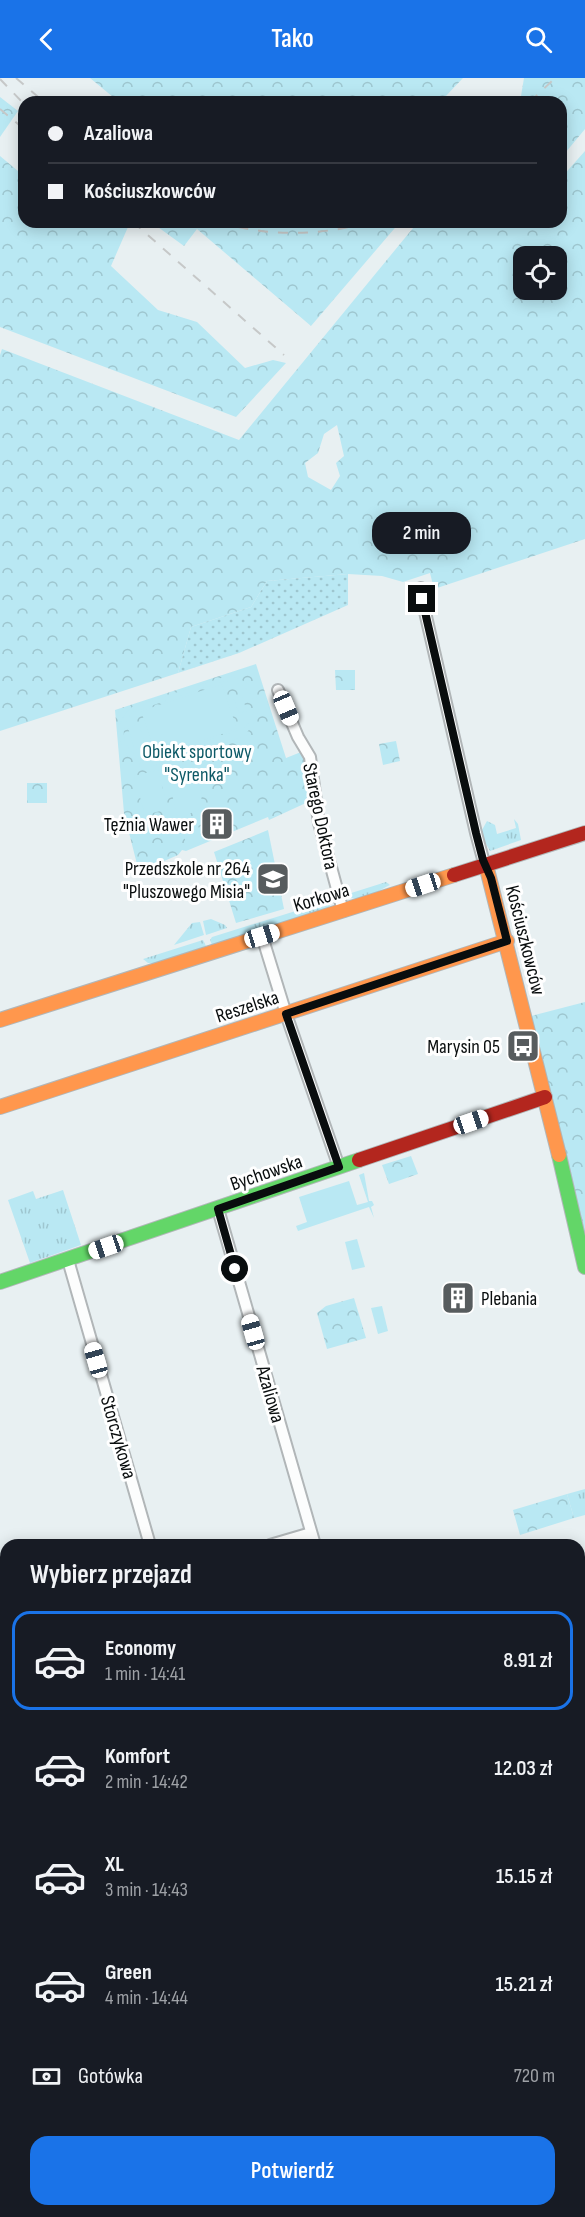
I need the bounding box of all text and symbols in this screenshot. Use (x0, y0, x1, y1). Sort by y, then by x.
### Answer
icon: back (30, 23, 63, 56)
text: Tako (271, 23, 314, 55)
icon: search (522, 23, 555, 56)
text: Azaliowa (84, 120, 153, 147)
text: Kościuszkowców (84, 178, 216, 205)
map controls (513, 246, 567, 300)
button: locate (513, 246, 567, 300)
callout: 2 min (372, 512, 472, 554)
text: 2 min (403, 521, 440, 545)
route end (408, 585, 435, 612)
car (271, 688, 301, 728)
park label: Obiekt sportowy "Syrenka" (142, 740, 252, 787)
street label: Starego Doktora (297, 761, 343, 872)
building icon: Tężnia Wawer (199, 806, 235, 842)
place label: Tężnia Wawer (104, 813, 194, 837)
place label: Przedszkole nr 264 "Pluszowego Misia" (123, 857, 250, 904)
school or university icon: Przedszkole nr 264 "Pluszowego Misia" (255, 861, 291, 897)
car (403, 871, 443, 899)
street label: Korkowa (291, 878, 352, 918)
street label: Kościuszkowców (500, 883, 550, 998)
car (242, 922, 282, 950)
street label: Reszelska (213, 985, 282, 1028)
bus stop icon: Marysin 05 (505, 1028, 541, 1064)
place label: Marysin 05 (427, 1035, 500, 1059)
car (451, 1108, 491, 1136)
street label: Bychowska (227, 1149, 306, 1196)
car (86, 1233, 126, 1261)
route start (221, 1255, 248, 1282)
building icon: Plebania (440, 1280, 476, 1316)
place label: Plebania (481, 1287, 537, 1311)
car (239, 1312, 267, 1352)
car (82, 1340, 110, 1380)
street label: Azaliowa (250, 1362, 290, 1426)
street label: Storczykowa (95, 1393, 141, 1482)
text: Wybierz przejazd (30, 1559, 192, 1591)
icon: car (33, 1634, 87, 1688)
text: Economy (105, 1635, 176, 1662)
text: 8.91 zł (503, 1647, 552, 1674)
text: 1 min · 14:41 (105, 1662, 185, 1686)
icon: car (33, 1742, 87, 1796)
text: Komfort (105, 1743, 170, 1770)
text: 12.03 zł (494, 1755, 552, 1782)
text: 2 min · 14:42 (105, 1770, 188, 1794)
icon: car (33, 1850, 87, 1904)
text: XL (105, 1851, 124, 1878)
text: 15.15 zł (496, 1863, 552, 1890)
text: 3 min · 14:43 (105, 1878, 188, 1902)
icon: car (33, 1958, 87, 2012)
text: Green (105, 1959, 152, 1986)
text: 15.21 zł (496, 1971, 552, 1998)
text: 4 min · 14:44 (105, 1986, 188, 2010)
icon: cash (30, 2060, 63, 2093)
text: Gotówka (78, 2063, 143, 2090)
text: 720 m (514, 2064, 555, 2088)
button: Potwierdź (30, 2136, 555, 2205)

